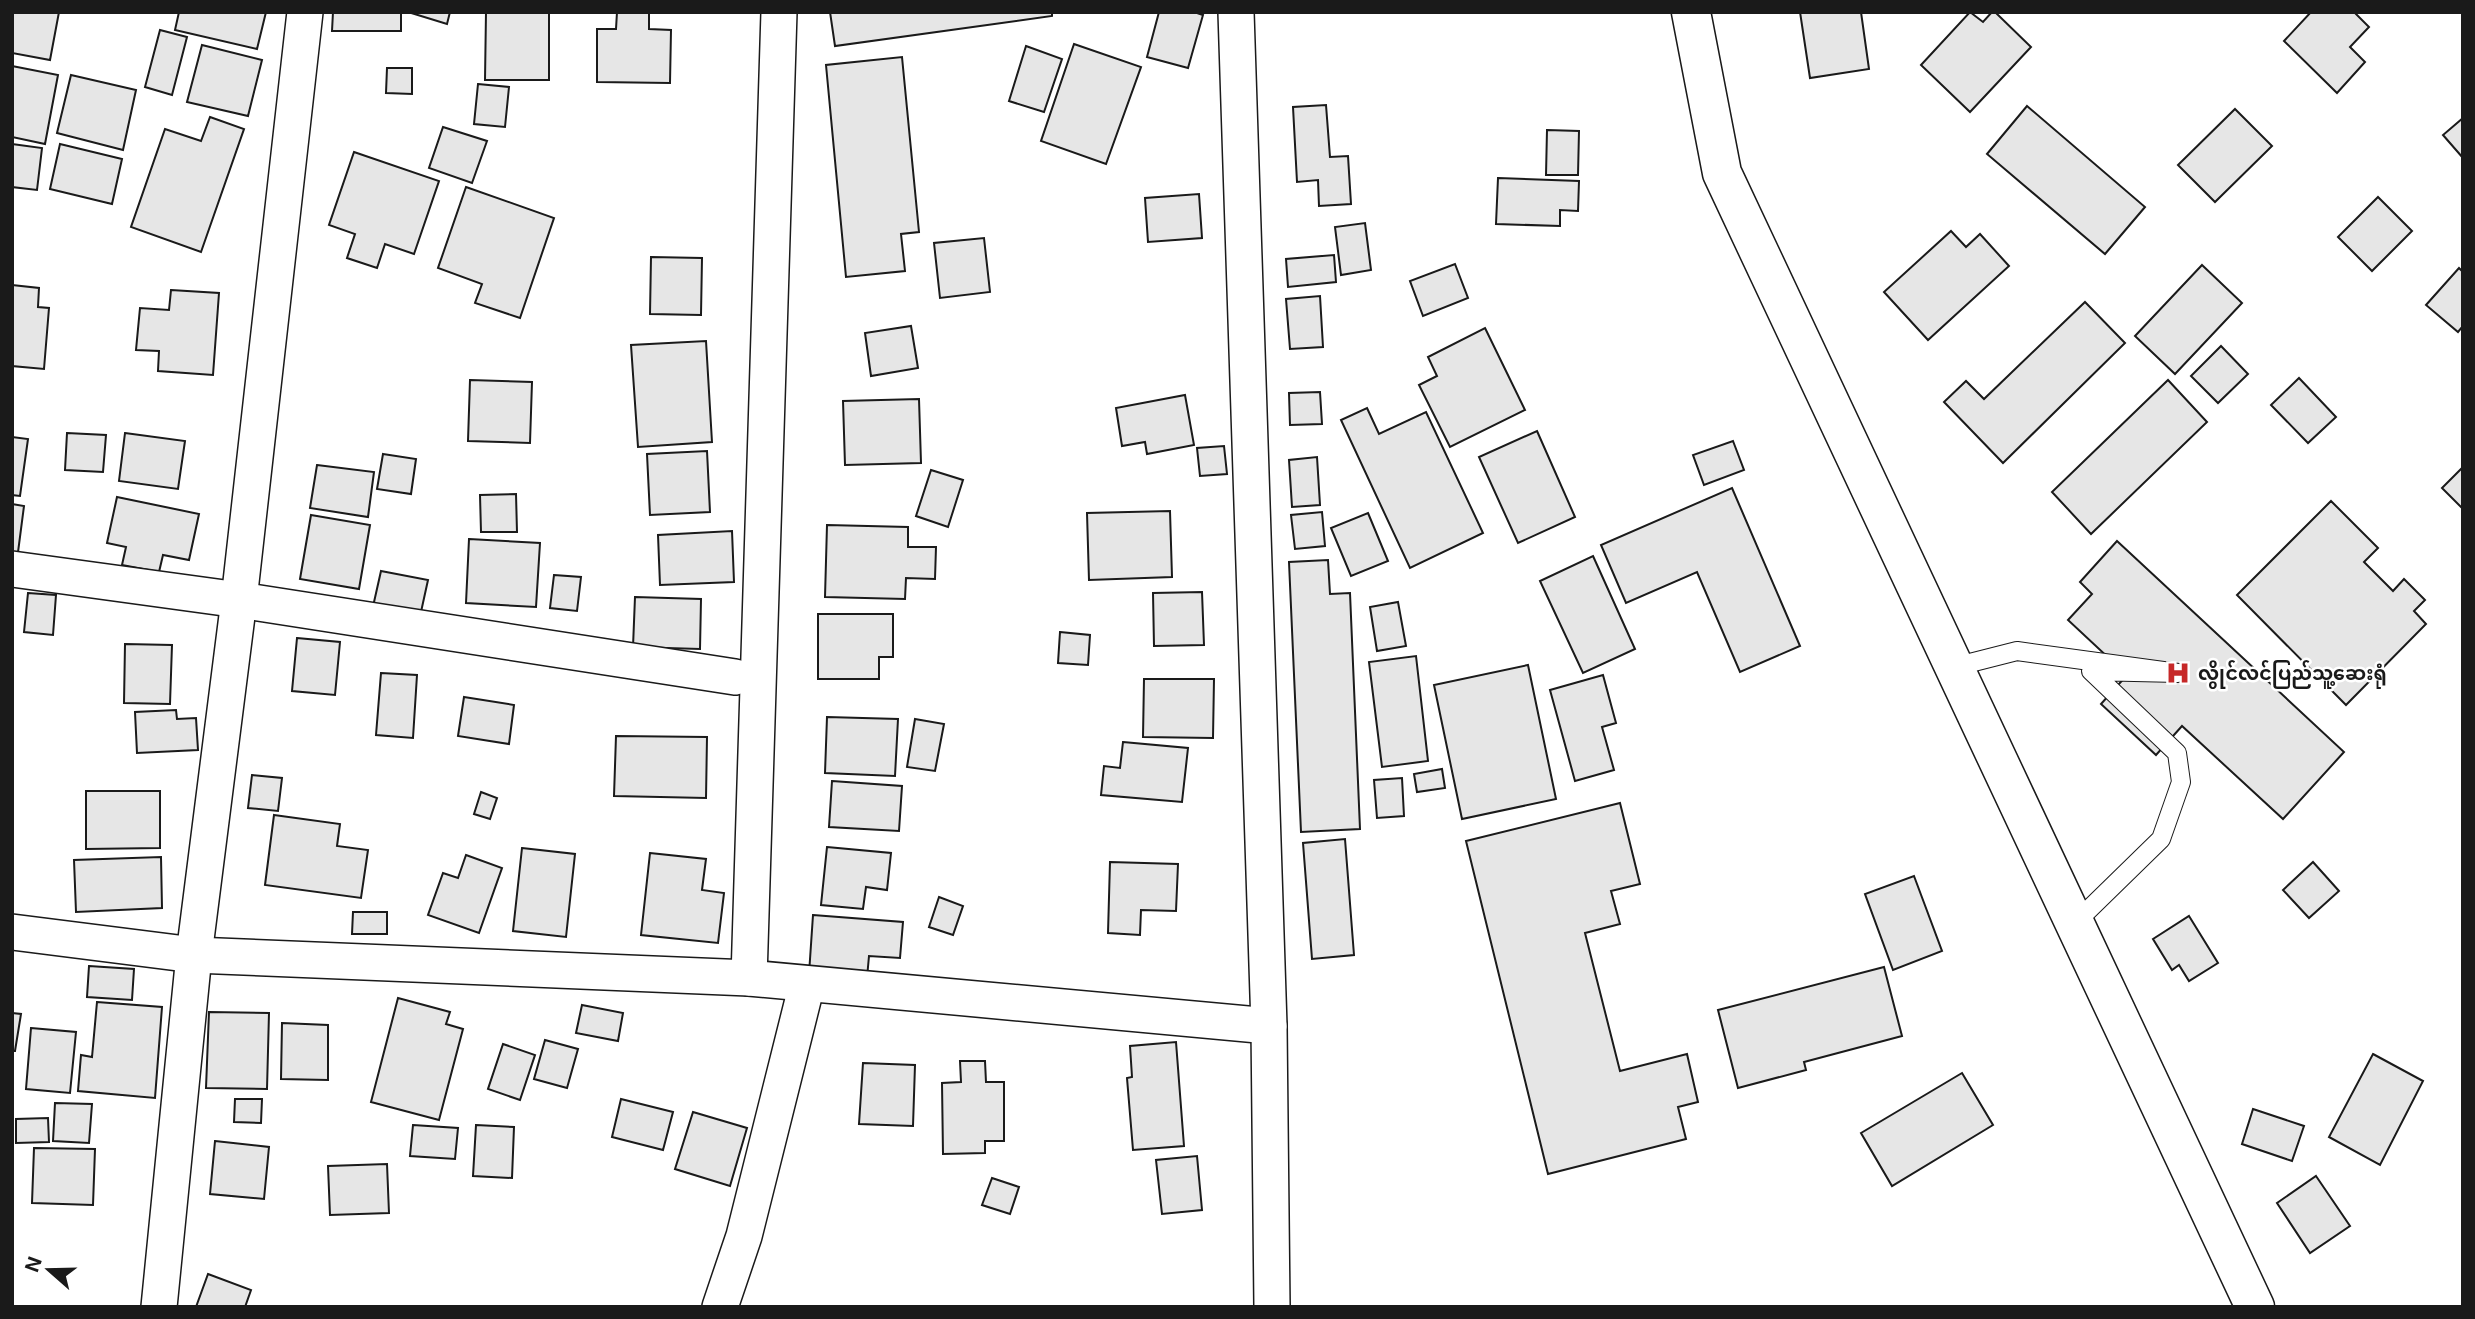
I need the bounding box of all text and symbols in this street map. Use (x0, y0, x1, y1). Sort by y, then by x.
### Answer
hospital icon: လွိုင်လင်ပြည်သူ့ဆေးရုံ (2164, 659, 2192, 687)
place label: လွိုင်လင်ပြည်သူ့ဆေးရုံ (2198, 660, 2387, 689)
north arrow (14, 1235, 84, 1305)
text: N (20, 1254, 47, 1275)

